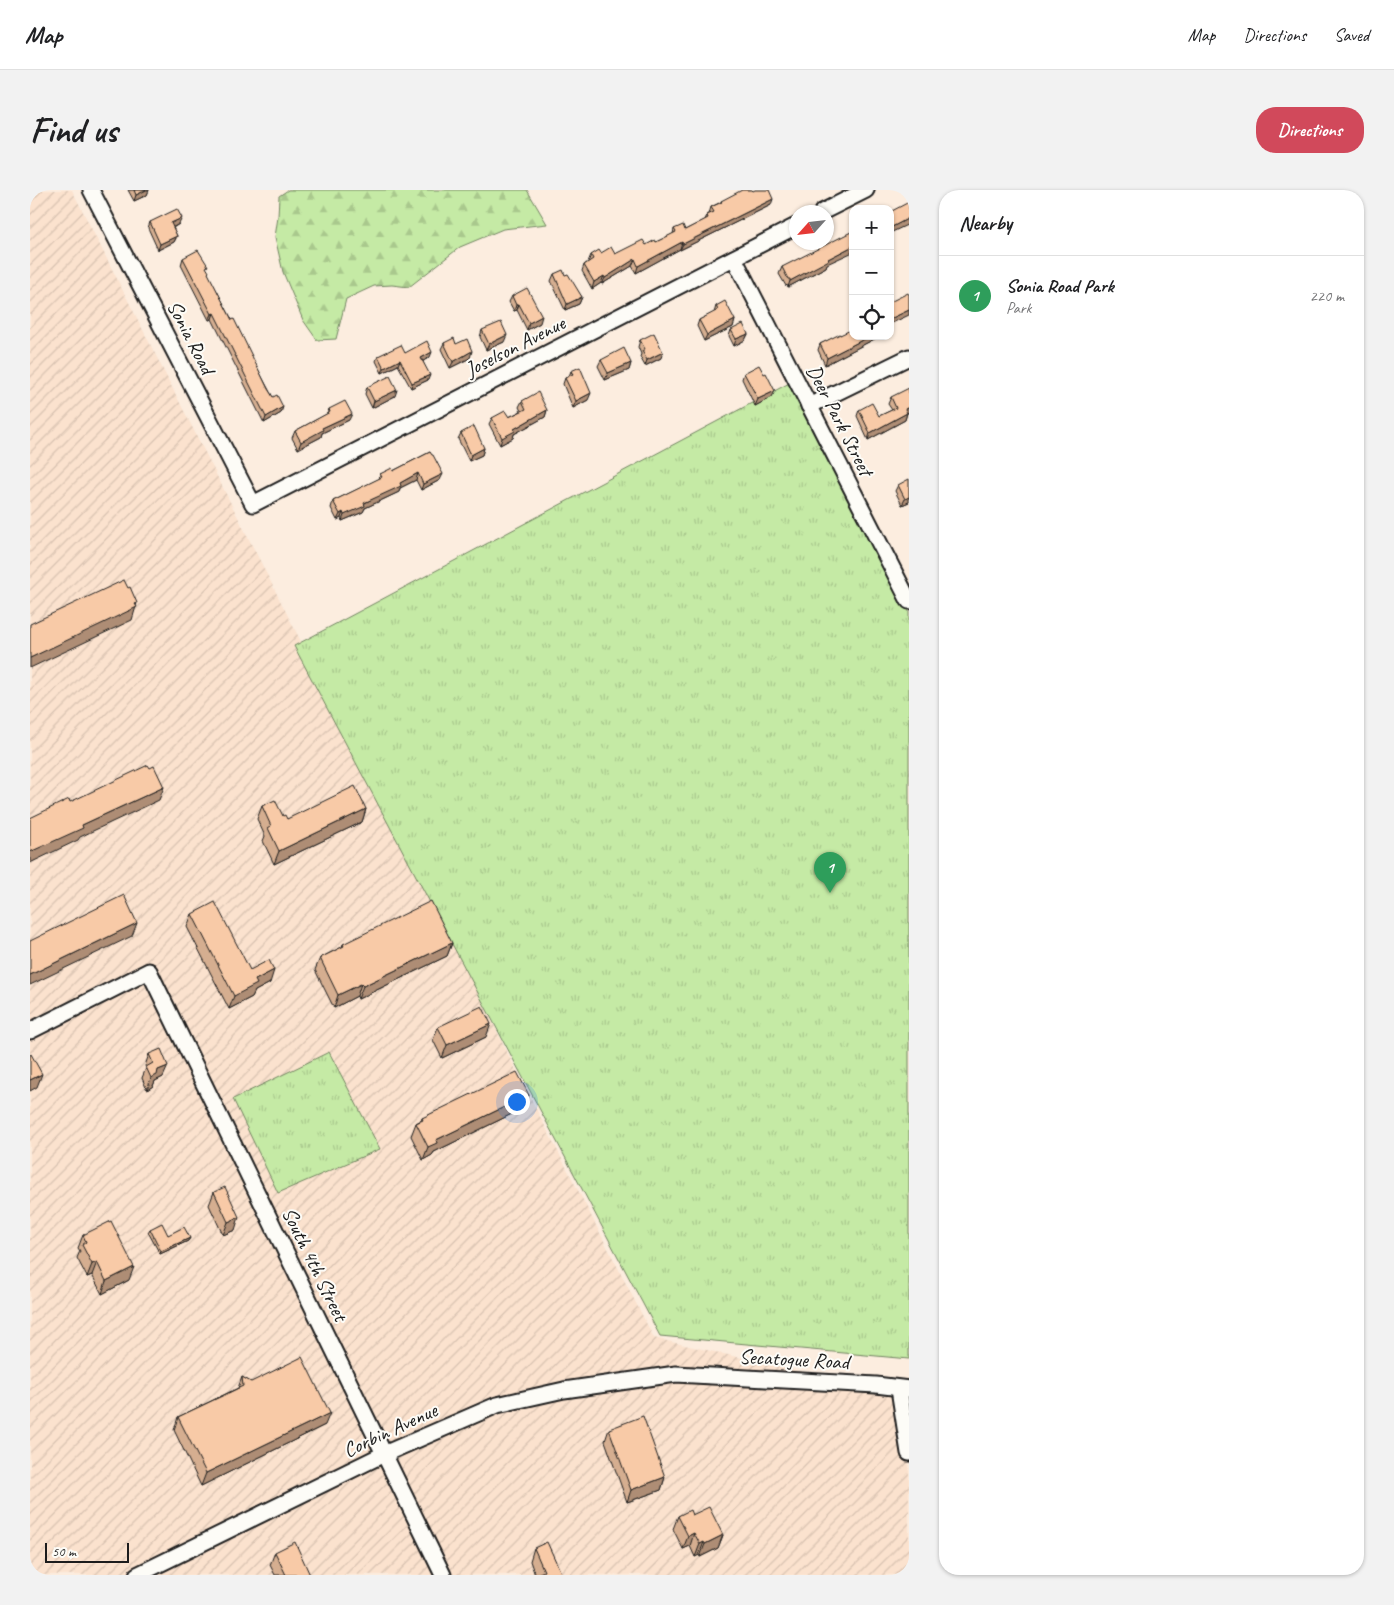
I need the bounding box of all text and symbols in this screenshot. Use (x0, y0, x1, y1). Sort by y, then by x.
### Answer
text: Map (25, 20, 62, 50)
text: Map (1188, 24, 1215, 46)
text: Directions (1243, 24, 1306, 46)
text: Saved (1334, 24, 1369, 46)
button: Directions (1256, 107, 1364, 153)
text: Find us (30, 108, 117, 153)
north arrow (789, 205, 834, 250)
map controls (849, 205, 894, 340)
button: + (849, 205, 894, 250)
text: Nearby (959, 210, 1012, 236)
button: − (849, 250, 894, 295)
text: Sonia Road Park (1006, 274, 1114, 298)
text: 1 (971, 286, 979, 306)
text: 220 m (1310, 286, 1344, 306)
button: locate (849, 295, 894, 340)
street label: Sonia Road (161, 296, 222, 381)
text: Park (1006, 298, 1031, 318)
street label: Joselson Avenue (460, 309, 570, 383)
street label: Deer Park Street (801, 360, 881, 483)
pin: 1 (814, 852, 846, 893)
your location (504, 1089, 530, 1115)
street label: South 4th Street (276, 1203, 355, 1327)
street label: Secatogue Road (738, 1343, 853, 1375)
street label: Corbin Avenue (339, 1396, 442, 1463)
scale bar (45, 1540, 129, 1563)
text: 50 m (52, 1543, 76, 1560)

